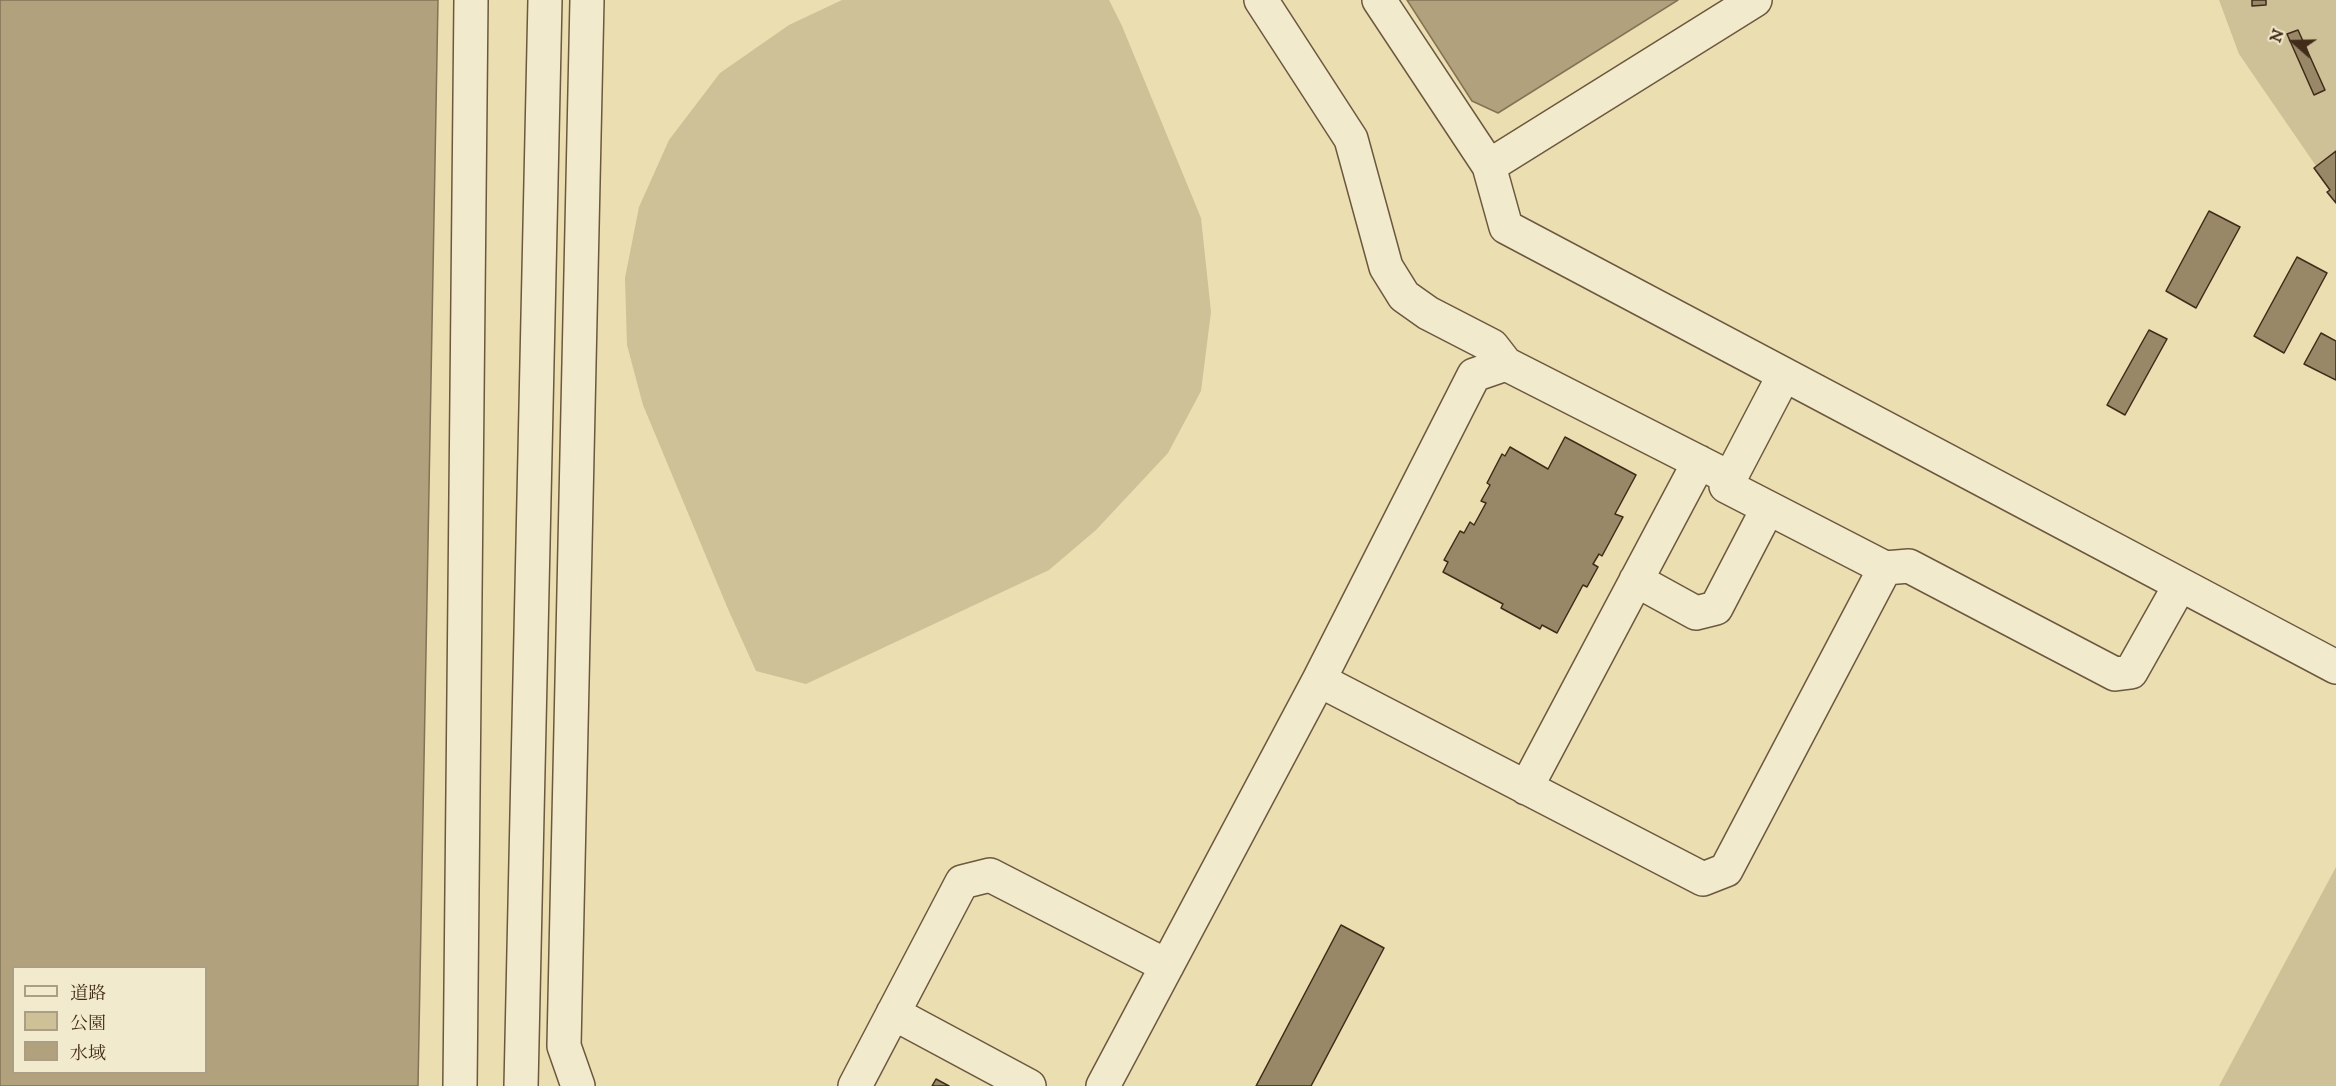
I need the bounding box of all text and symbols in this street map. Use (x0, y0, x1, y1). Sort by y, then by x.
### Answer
north arrow (2264, 12, 2324, 72)
text: N (2265, 26, 2289, 45)
legend (12, 966, 207, 1074)
text: 道路 (70, 983, 106, 1005)
text: 公園 (70, 1013, 106, 1035)
text: 水域 (70, 1043, 106, 1065)

